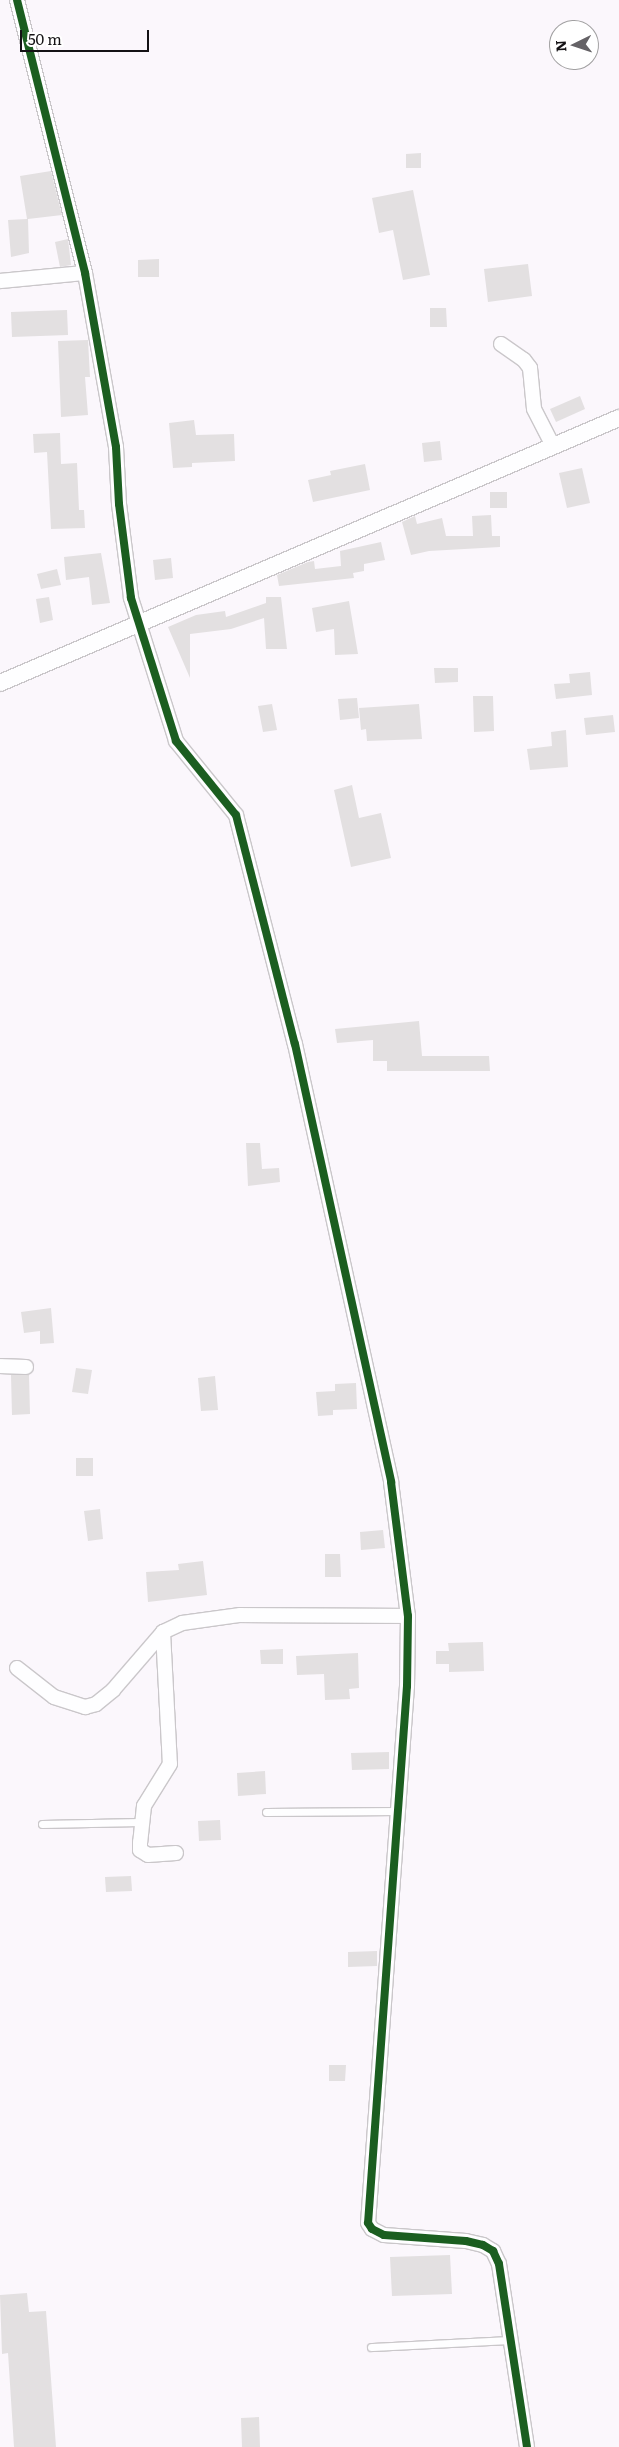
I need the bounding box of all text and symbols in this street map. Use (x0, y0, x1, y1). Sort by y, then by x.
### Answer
scale bar (22, 20, 151, 52)
north arrow (549, 20, 599, 70)
text: 50 m (28, 27, 62, 50)
text: N (550, 39, 570, 53)

